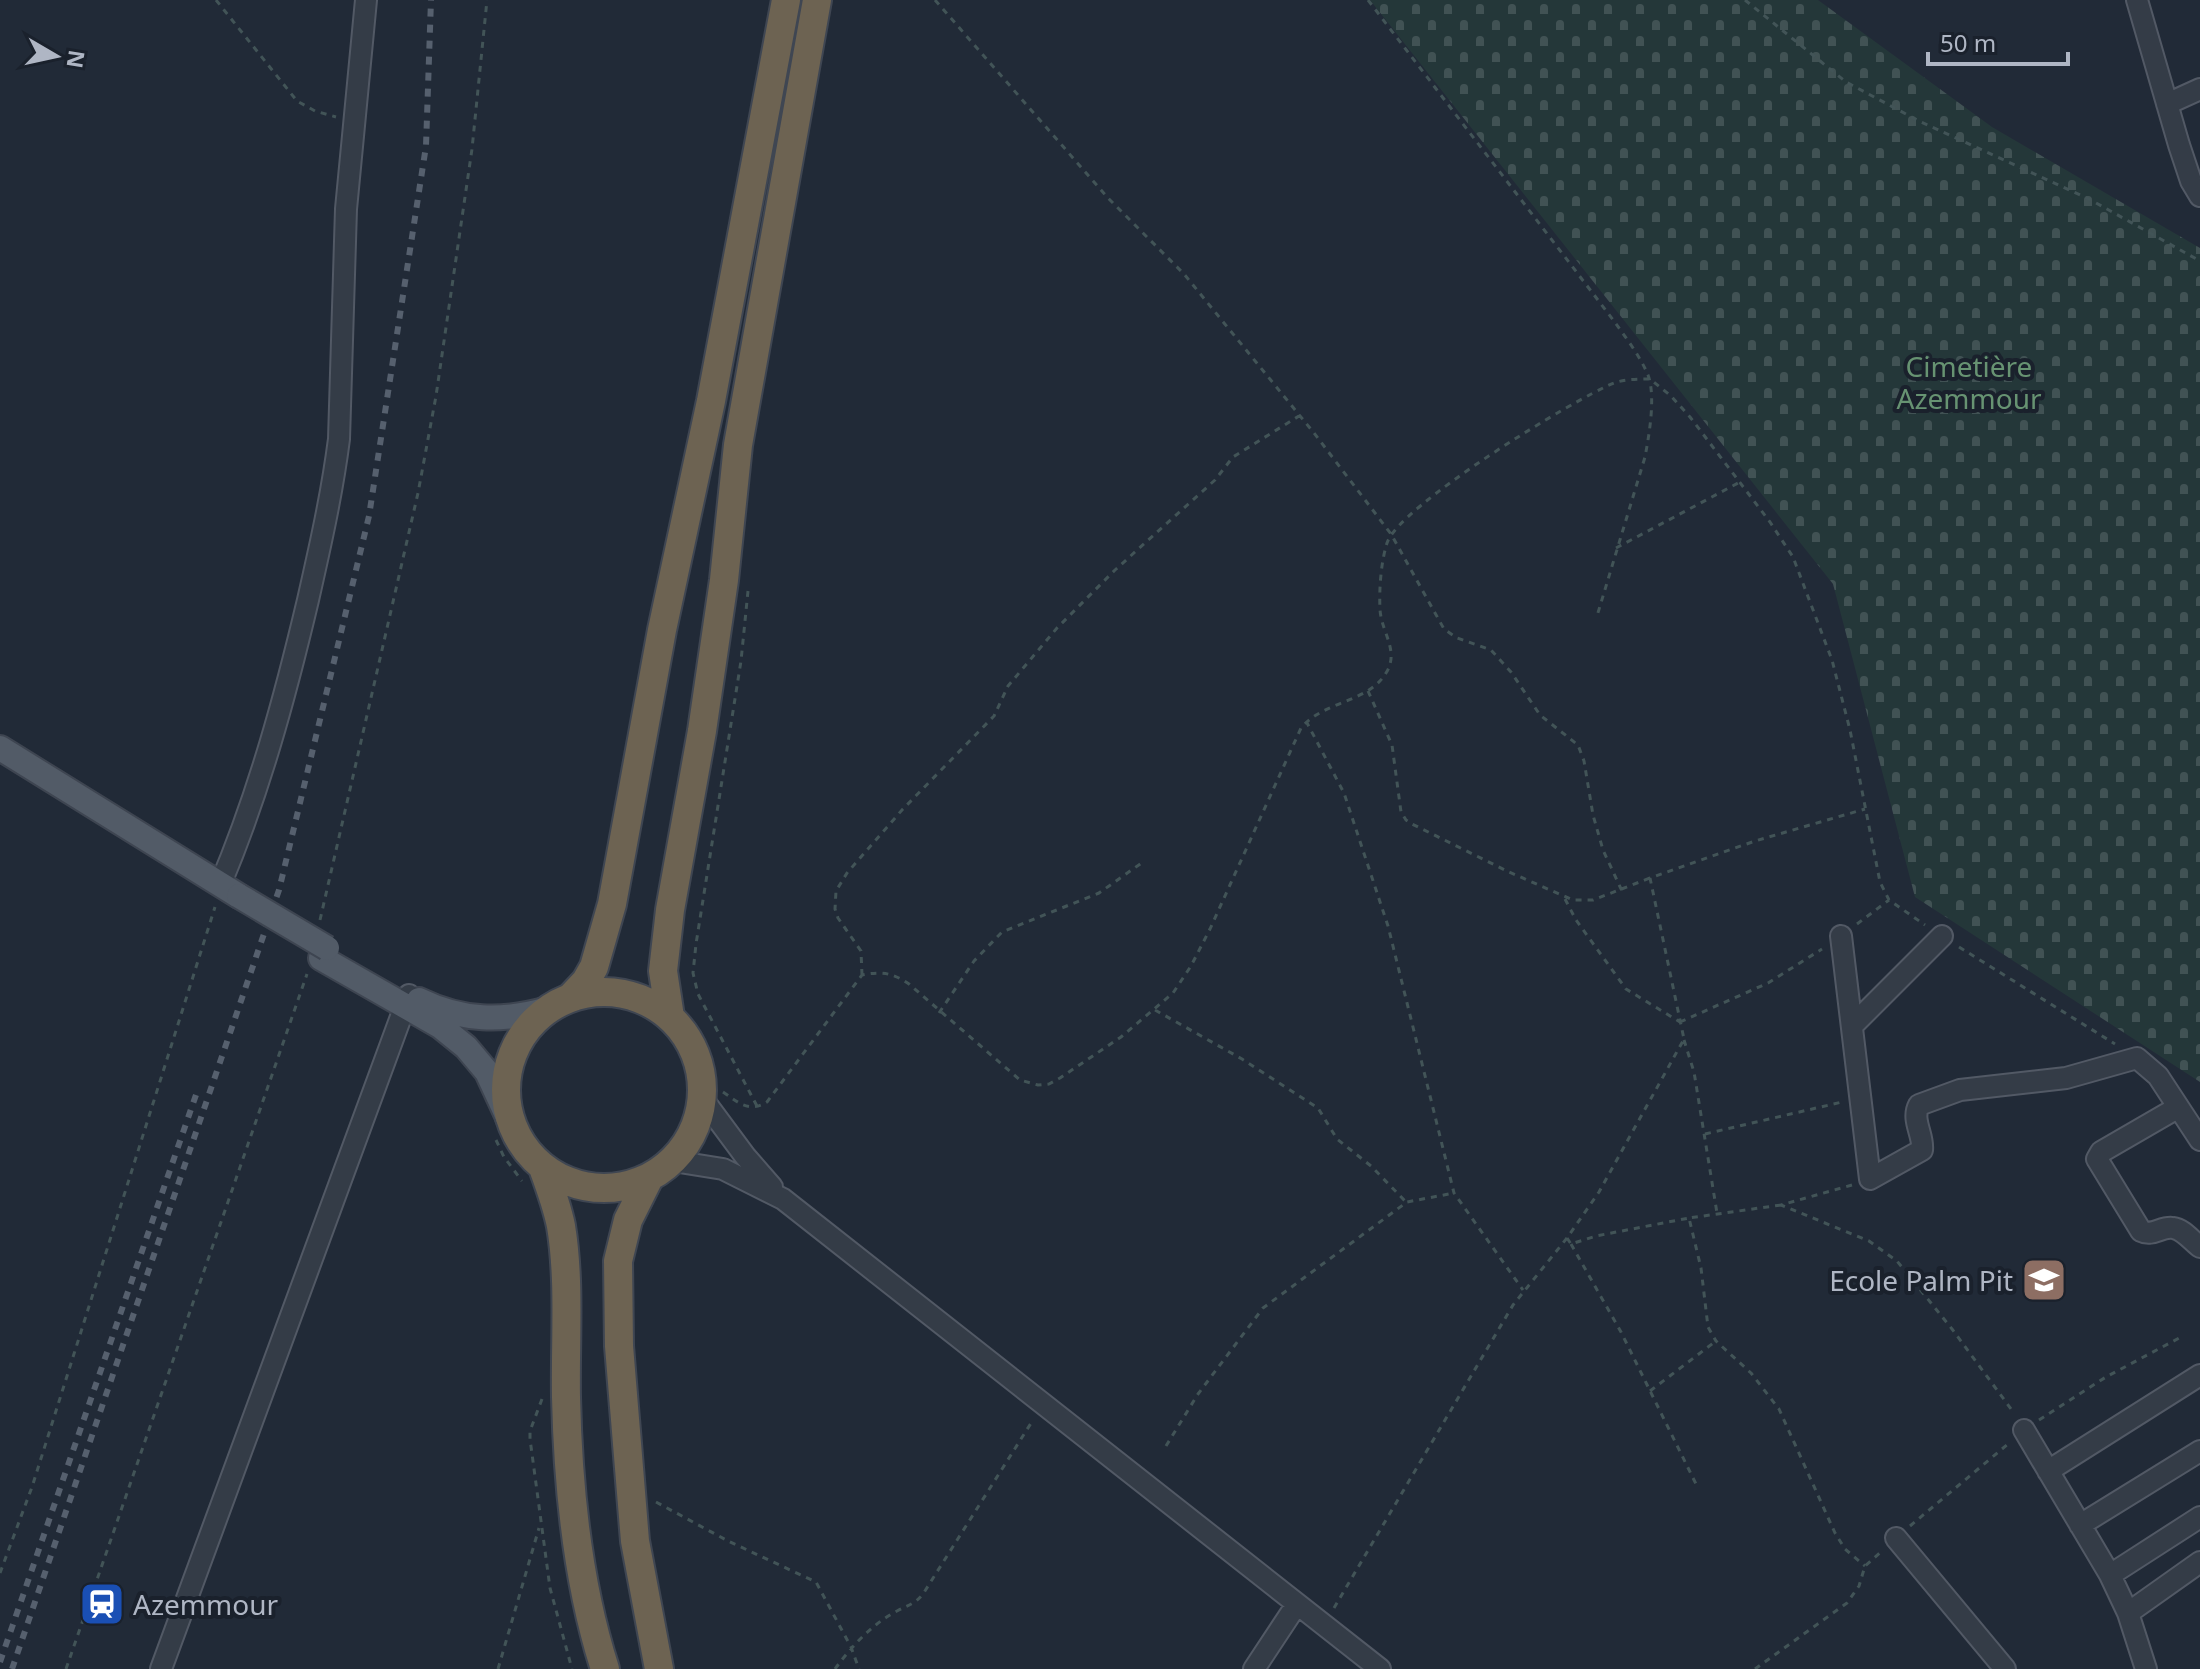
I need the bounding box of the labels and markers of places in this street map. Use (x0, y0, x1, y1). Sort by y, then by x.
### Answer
school or university icon: Ecole Palm Pit (2020, 1256, 2068, 1304)
place label: Ecole Palm Pit (1829, 1261, 2013, 1299)
station icon: Azemmour (78, 1580, 126, 1628)
place label: Azemmour (133, 1585, 278, 1623)

